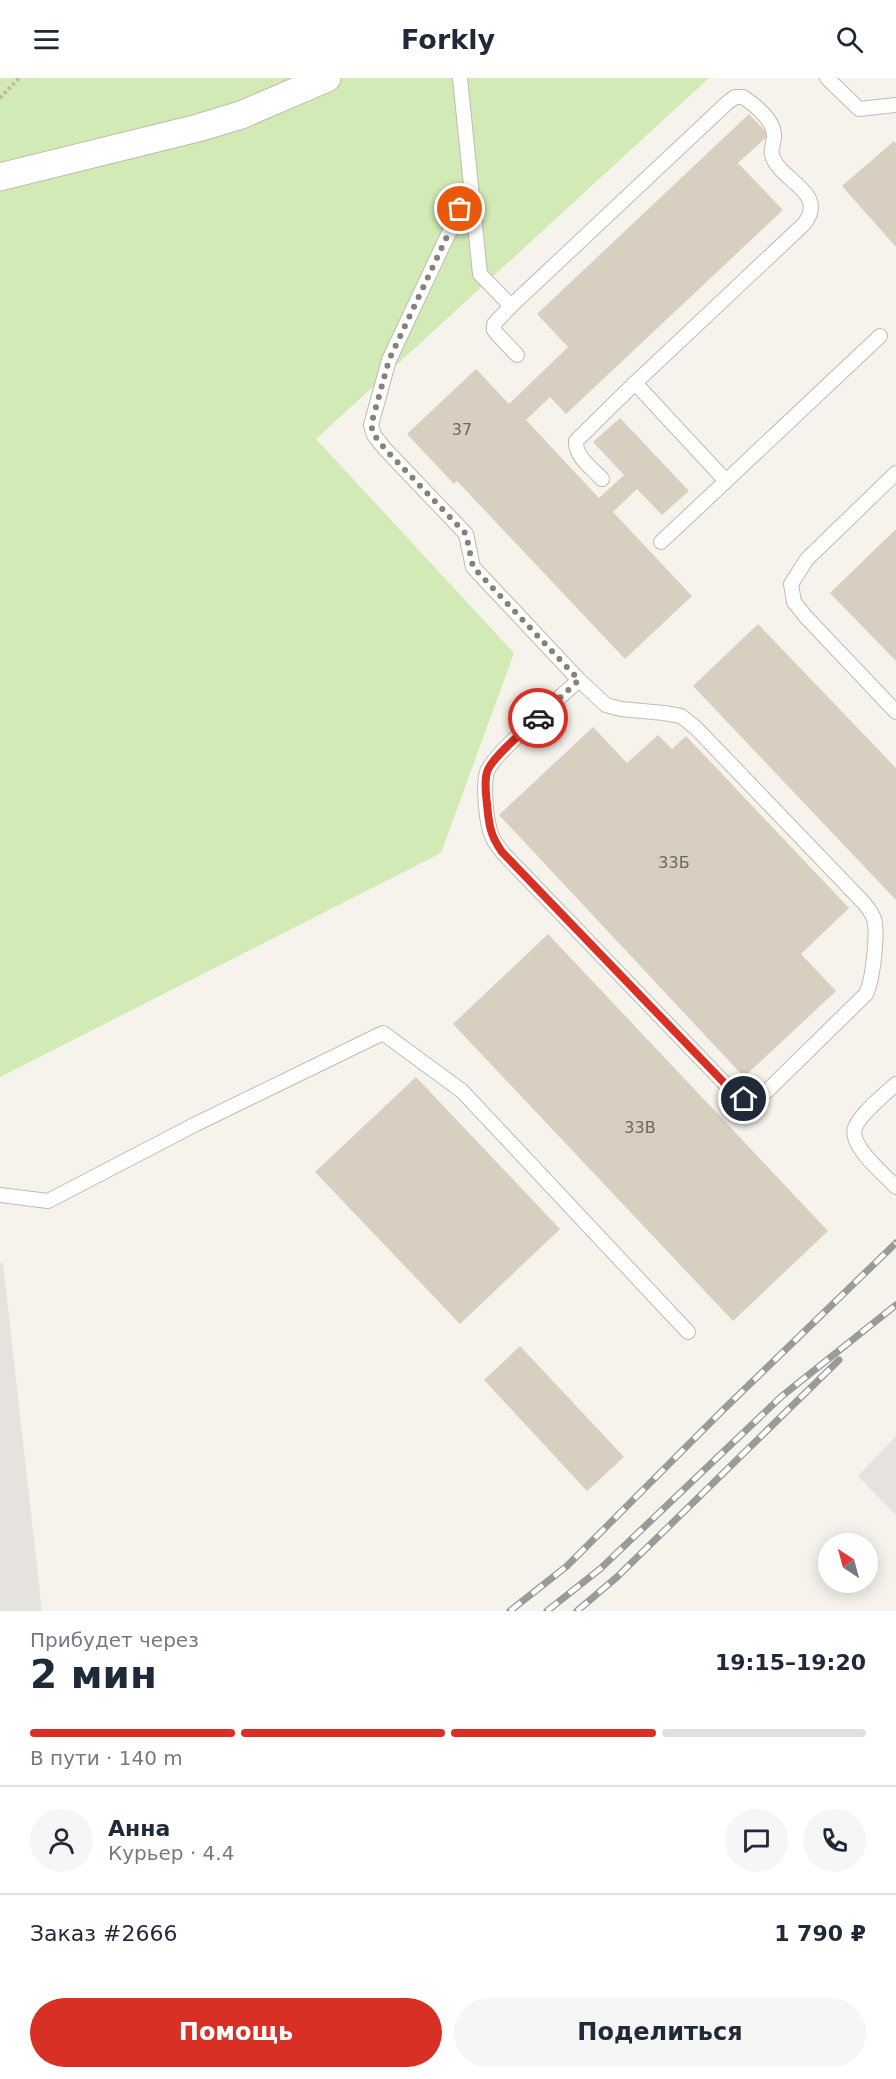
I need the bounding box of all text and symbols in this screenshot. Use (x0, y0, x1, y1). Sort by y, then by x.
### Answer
icon: menu (30, 23, 63, 56)
icon: search (833, 23, 866, 56)
text: Forkly (401, 24, 495, 55)
pin (434, 183, 485, 234)
icon: bag (443, 192, 476, 225)
house number: 37 (452, 420, 472, 439)
courier (508, 688, 568, 748)
icon: car (522, 702, 555, 735)
house number: 33Б (658, 853, 690, 872)
pin (718, 1073, 769, 1124)
icon: home (727, 1082, 760, 1115)
house number: 33В (624, 1118, 656, 1137)
north arrow (818, 1533, 878, 1593)
map controls (818, 1533, 878, 1593)
text: Прибудет через (30, 1628, 199, 1652)
text: 19:15–19:20 (715, 1650, 866, 1675)
text: 2 мин (30, 1652, 157, 1697)
text: В пути · 140 m (30, 1746, 183, 1770)
button: person (30, 1809, 93, 1872)
button: chat (725, 1809, 788, 1872)
button: phone (803, 1809, 866, 1872)
text: Анна (108, 1816, 170, 1841)
text: Курьер · 4.4 (108, 1841, 234, 1865)
text: Заказ #2666 (30, 1921, 177, 1946)
text: 1 790 ₽ (774, 1921, 866, 1946)
button: Помощь (30, 1998, 442, 2067)
button: Поделиться (454, 1998, 866, 2067)

